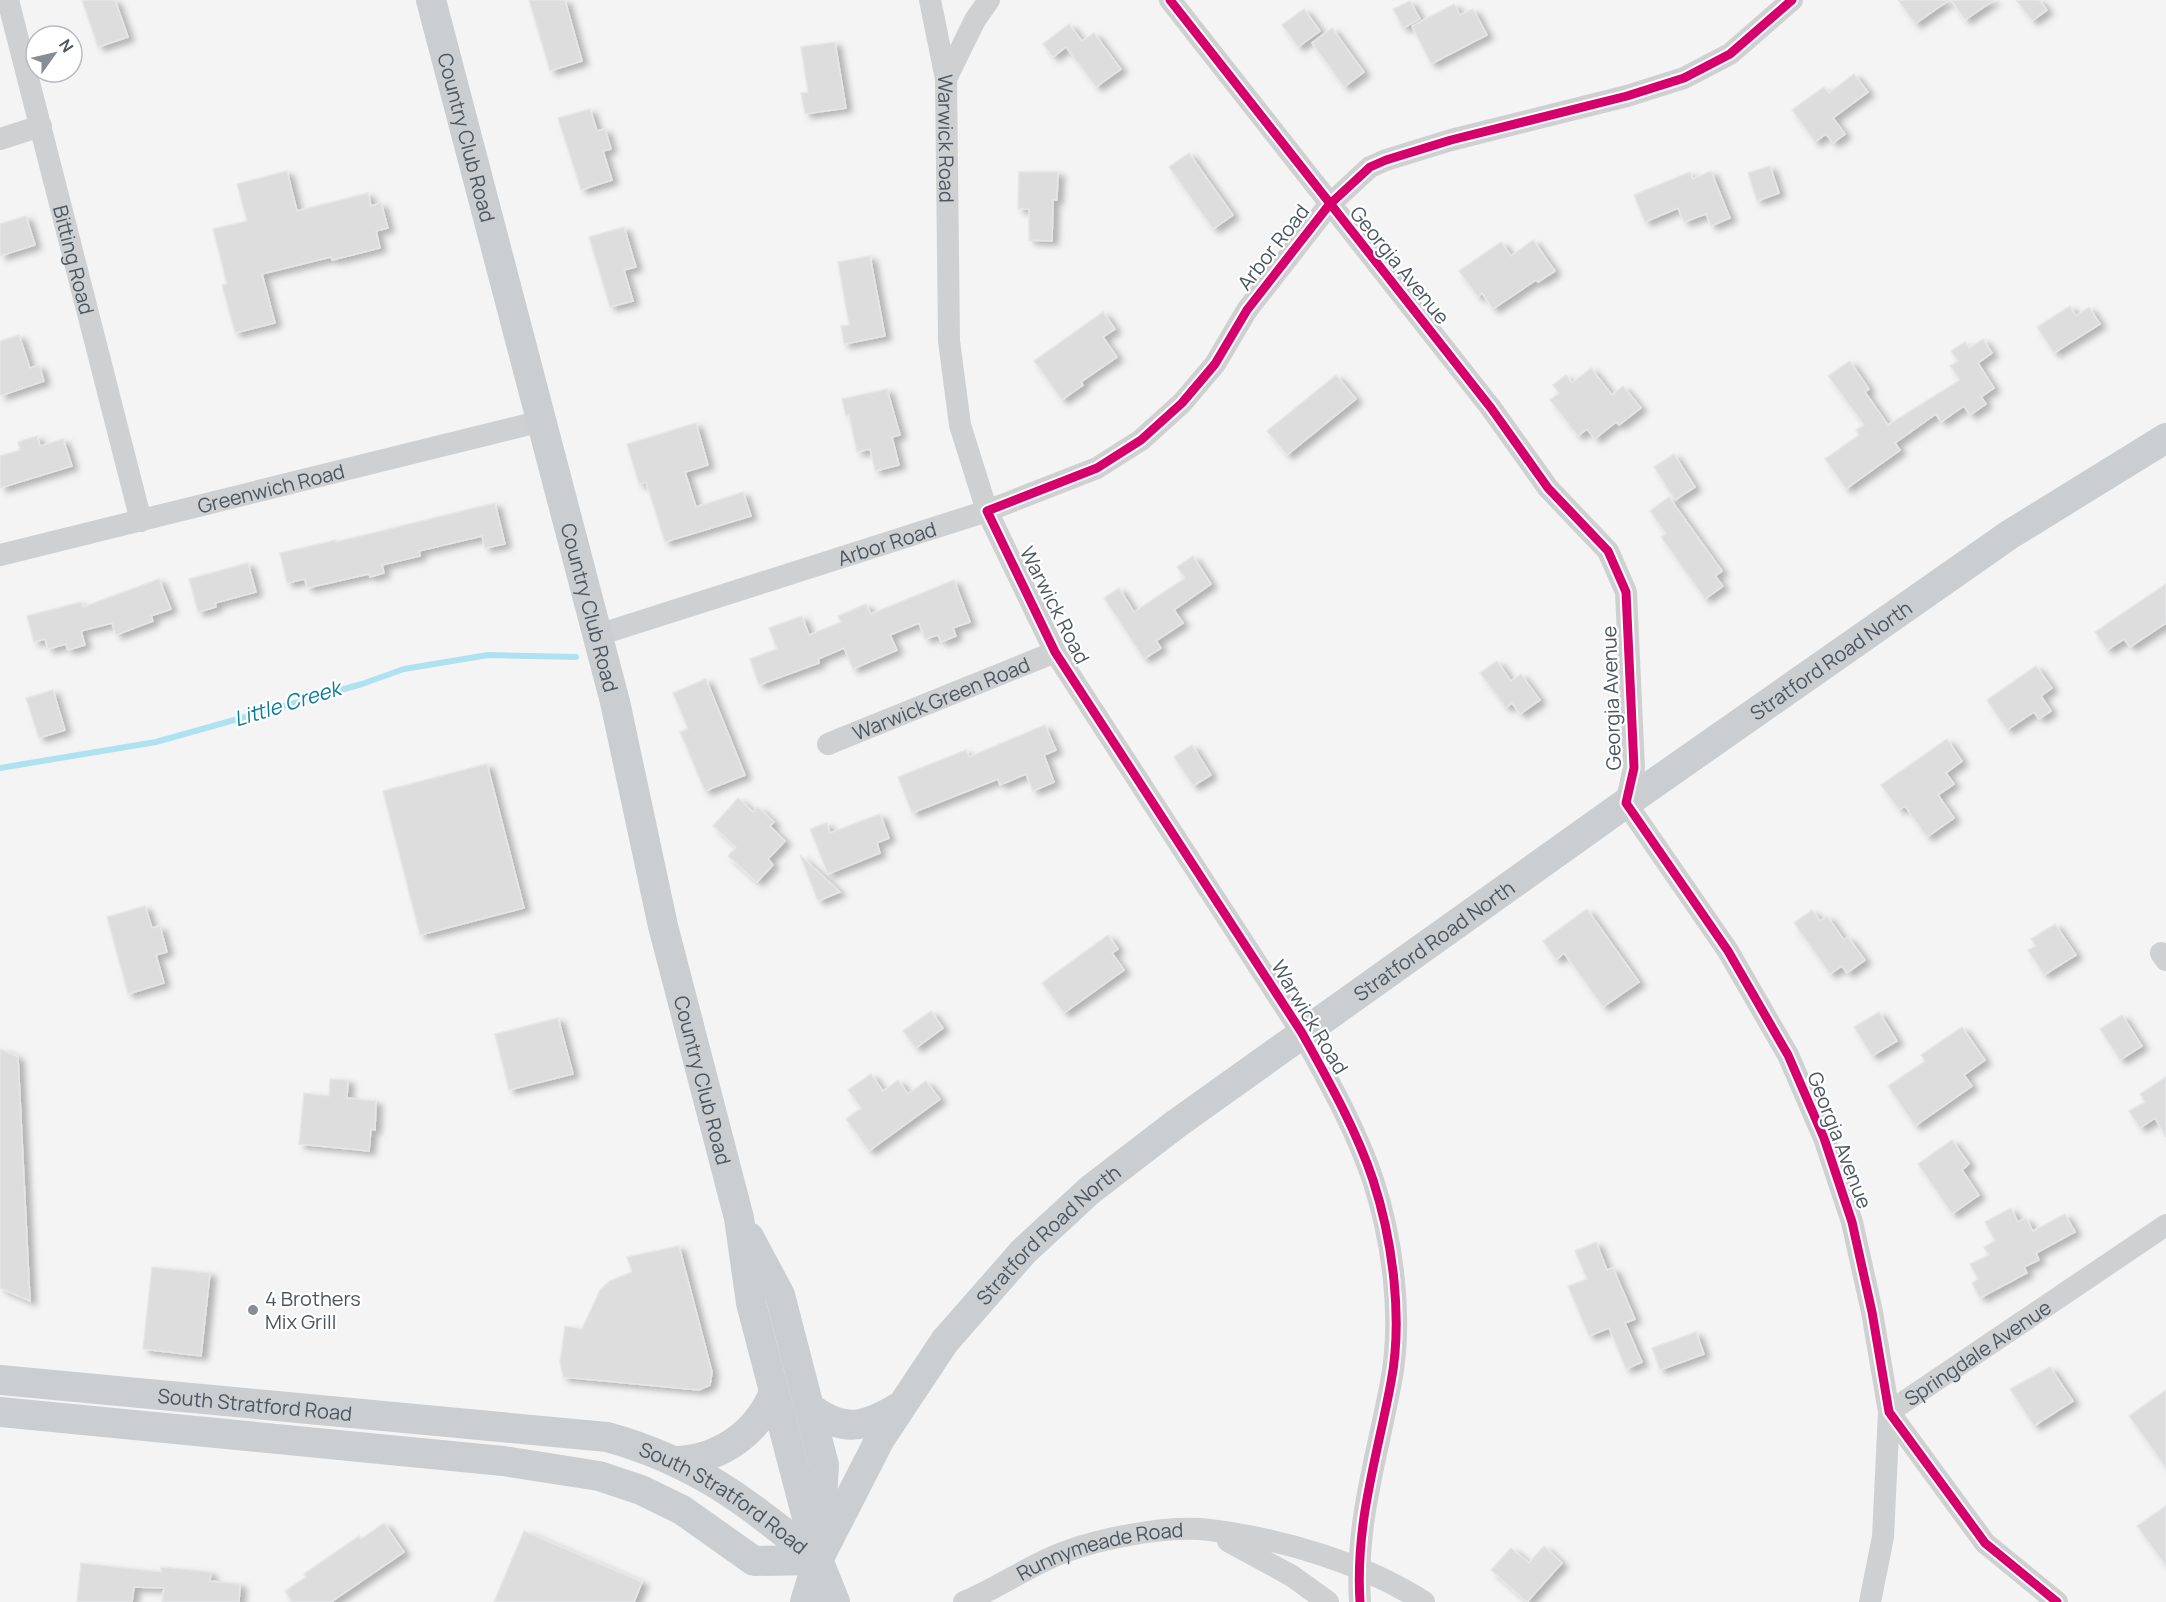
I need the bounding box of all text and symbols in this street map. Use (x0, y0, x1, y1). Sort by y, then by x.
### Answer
north arrow (24, 24, 84, 84)
text: N (54, 35, 79, 57)
street label: Country Club Road (432, 50, 502, 225)
street label: Warwick Road (932, 74, 961, 203)
street label: Arbor Road (1231, 198, 1315, 296)
street label: Georgia Avenue (1344, 200, 1456, 330)
street label: Bitting Road (47, 202, 101, 317)
street label: Greenwich Road (195, 457, 347, 519)
street label: Arbor Road (834, 515, 939, 571)
street label: Country Club Road (555, 520, 625, 695)
street label: Warwick Road (1014, 542, 1096, 668)
street label: Stratford Road North (1744, 594, 1917, 726)
street label: Georgia Avenue (1595, 625, 1627, 771)
street label: Warwick Green Road (849, 650, 1034, 746)
water label: Little Creek (230, 673, 346, 732)
street label: Stratford Road North (1348, 874, 1520, 1007)
street label: Warwick Road (1265, 955, 1355, 1079)
street label: Country Club Road (668, 993, 738, 1168)
street label: Georgia Avenue (1801, 1068, 1879, 1212)
street label: Stratford Road North (970, 1158, 1126, 1310)
place label: 4 Brothers Mix Grill (265, 1285, 361, 1335)
street label: Springdale Avenue (1899, 1293, 2056, 1412)
marker: 4 Brothers Mix Grill (246, 1303, 260, 1317)
street label: South Stratford Road (156, 1381, 353, 1426)
street label: South Stratford Road (636, 1435, 814, 1560)
street label: Runnymeade Road (1011, 1515, 1184, 1586)

